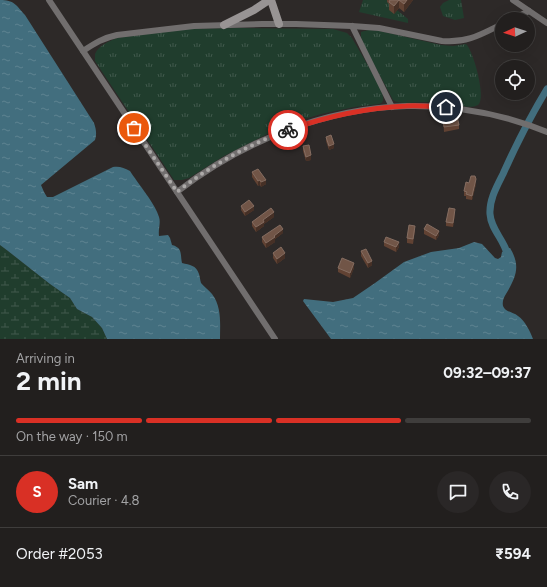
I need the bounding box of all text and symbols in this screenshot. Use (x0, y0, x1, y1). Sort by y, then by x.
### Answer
north arrow (495, 12, 535, 52)
map controls (495, 12, 535, 100)
button: locate (495, 60, 535, 100)
pin (429, 90, 463, 124)
icon: home (435, 96, 457, 118)
courier (268, 110, 308, 150)
pin (117, 111, 151, 145)
icon: bag (123, 117, 145, 139)
icon: bike (277, 119, 299, 141)
text: Arriving in (16, 351, 75, 366)
text: 09:32–09:37 (443, 364, 531, 382)
text: 2 min (16, 365, 82, 397)
text: On the way · 150 m (16, 429, 128, 444)
button: chat (437, 471, 479, 513)
button: phone (489, 471, 531, 513)
text: Sam (68, 475, 98, 493)
text: S (32, 483, 42, 501)
text: Courier · 4.8 (68, 493, 140, 508)
text: Order #2053 (16, 545, 103, 563)
text: ₹594 (495, 545, 531, 563)

